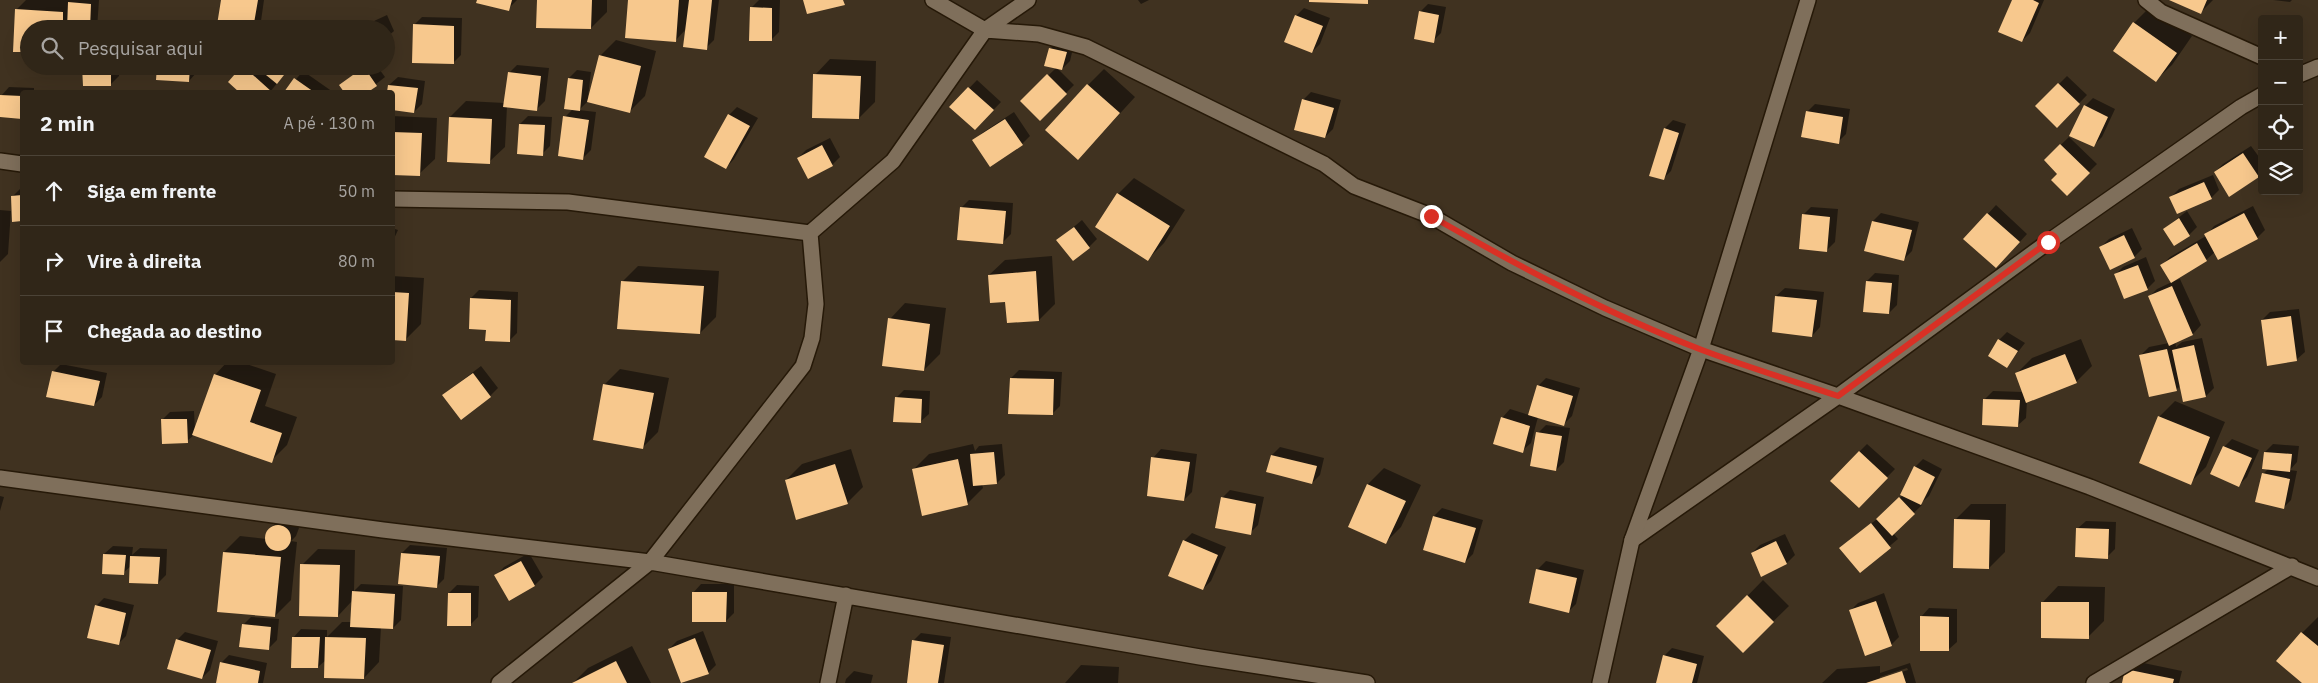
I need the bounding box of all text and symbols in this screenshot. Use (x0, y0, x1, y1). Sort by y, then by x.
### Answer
map controls (2258, 15, 2303, 195)
button: + (2258, 15, 2303, 60)
search box (20, 20, 395, 75)
icon: search (38, 34, 66, 62)
text: Pesquisar aqui (78, 36, 203, 60)
button: − (2258, 60, 2303, 105)
button: locate (2258, 105, 2303, 150)
text: 2 min (40, 109, 95, 137)
text: A pé · 130 m (284, 113, 375, 133)
button: layers (2258, 150, 2303, 195)
icon: ahead (40, 177, 68, 205)
text: Siga em frente (87, 179, 217, 203)
text: 50 m (338, 181, 375, 201)
route end (1420, 205, 1443, 228)
route start (2037, 231, 2060, 254)
icon: right (40, 247, 68, 275)
text: Vire à direita (87, 249, 202, 273)
text: 80 m (338, 251, 375, 271)
icon: arrive (40, 317, 68, 345)
text: Chegada ao destino (87, 319, 262, 343)

